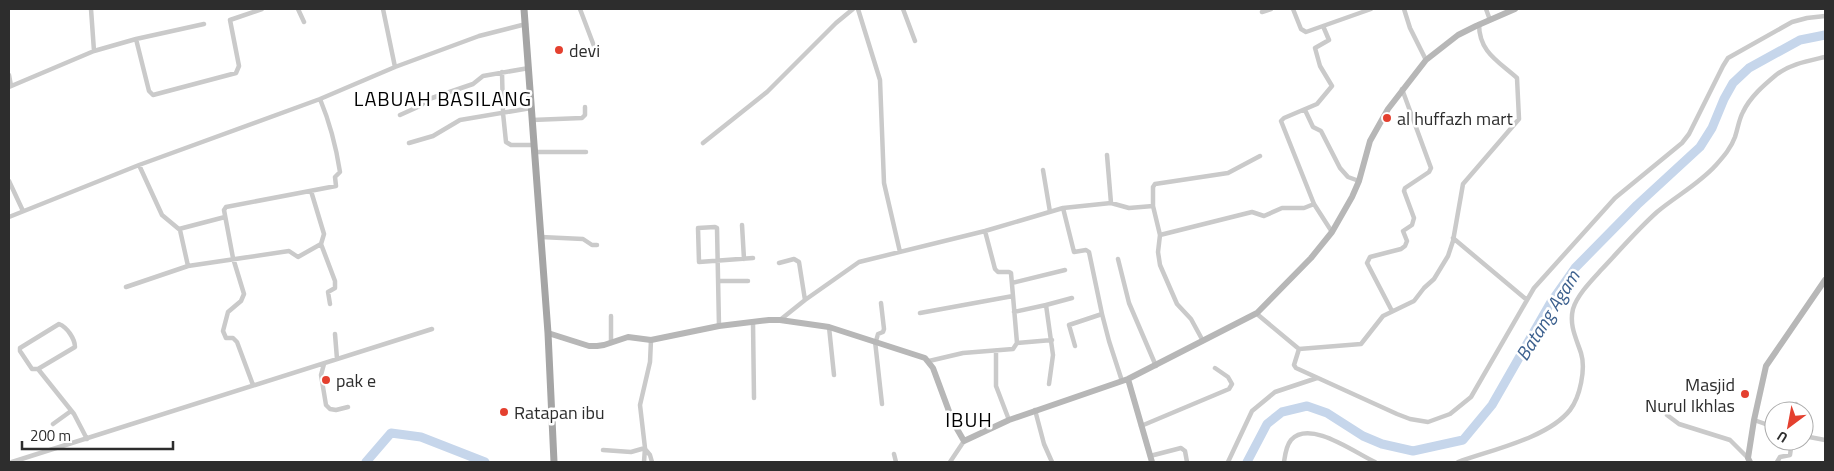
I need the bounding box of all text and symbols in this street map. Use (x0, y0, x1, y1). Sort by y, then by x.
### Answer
place label: devi (569, 37, 600, 64)
marker: devi (553, 44, 565, 56)
district label: LABUAH BASILANG (354, 83, 532, 114)
place label: al huffazh mart (1397, 105, 1513, 132)
marker: al huffazh mart (1381, 112, 1393, 124)
water label: Batang Agam (1508, 263, 1587, 366)
place label: pak e (336, 367, 376, 394)
place label: Masjid Nurul Ikhlas (1645, 371, 1735, 419)
marker: pak e (320, 374, 332, 386)
marker: Masjid Nurul Ikhlas (1739, 388, 1751, 400)
place label: Ratapan ibu (514, 399, 605, 426)
north arrow (1764, 401, 1814, 451)
district label: IBUH (945, 404, 993, 435)
marker: Ratapan ibu (498, 406, 510, 418)
scale bar (22, 418, 174, 450)
text: 200 m (30, 424, 71, 447)
text: U (1772, 426, 1791, 449)

